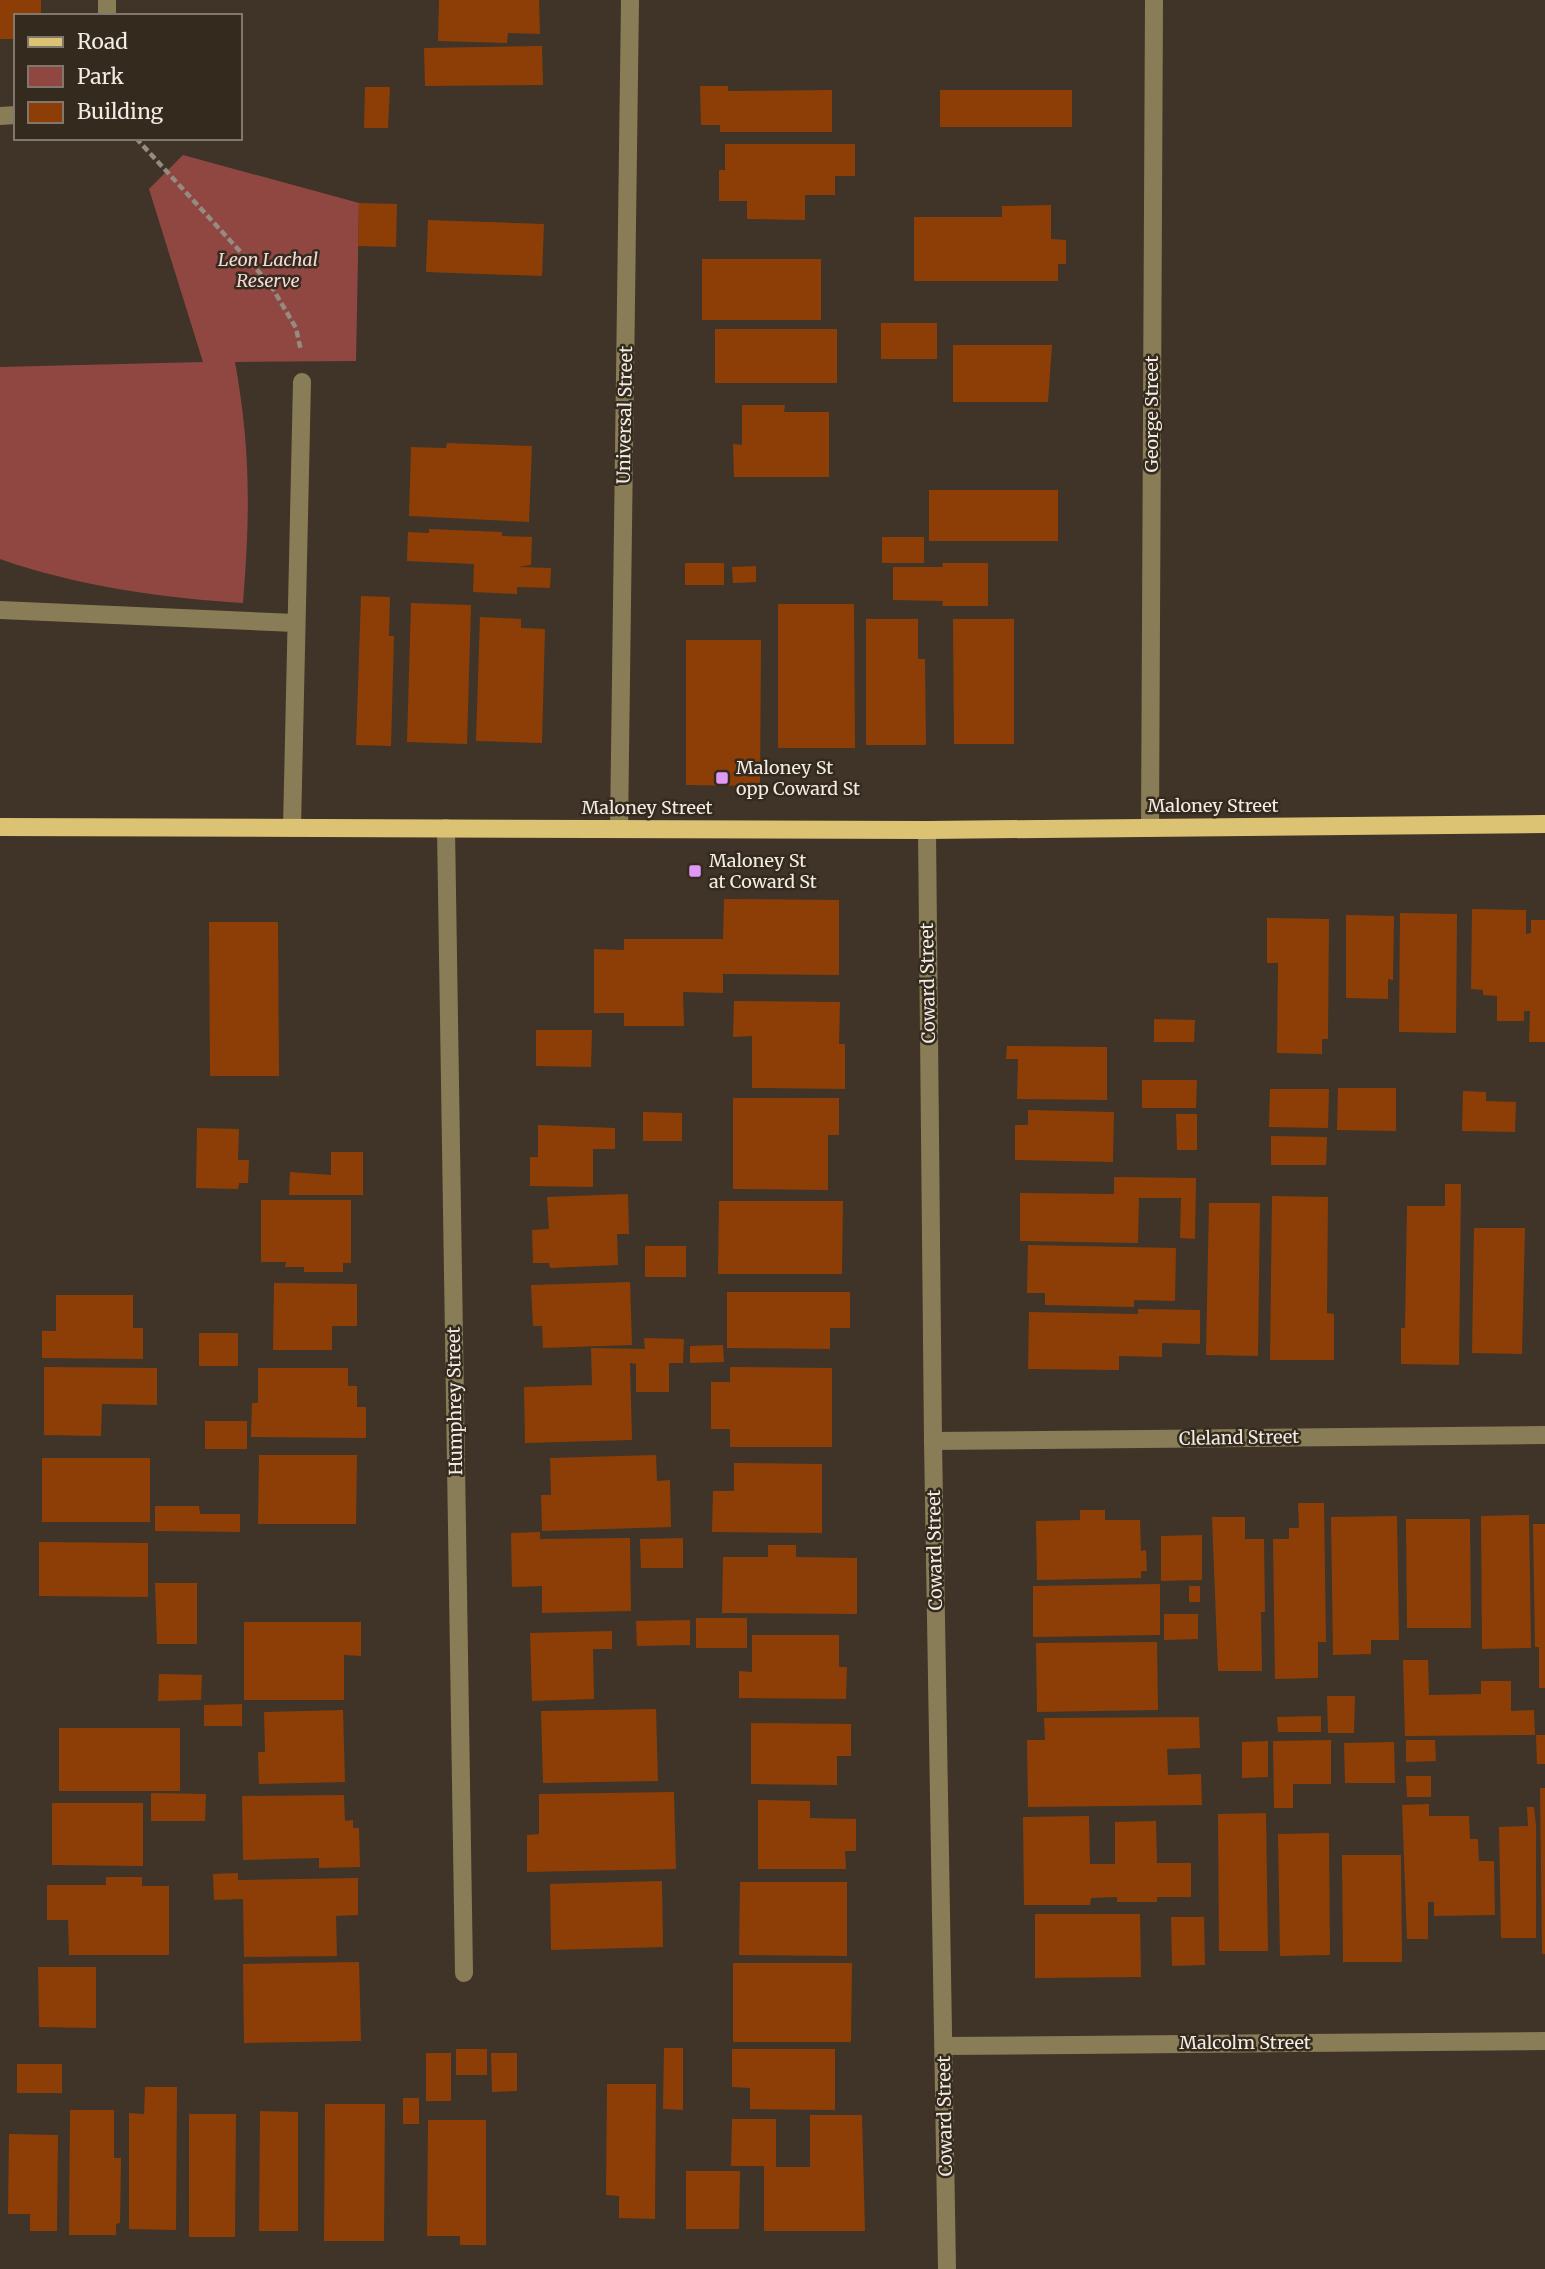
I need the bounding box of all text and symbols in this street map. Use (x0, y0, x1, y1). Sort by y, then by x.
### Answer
legend (14, 14, 242, 140)
text: Road (77, 28, 128, 55)
text: Park (77, 63, 124, 90)
text: Building (77, 98, 164, 125)
park label: Leon Lachal Reserve (218, 248, 318, 292)
street label: Universal Street (612, 346, 637, 484)
street label: George Street (1140, 355, 1163, 473)
place label: Maloney St opp Coward St (736, 756, 860, 800)
marker: Maloney St opp Coward St (714, 770, 730, 786)
street label: Maloney Street (1147, 794, 1279, 817)
street label: Maloney Street (581, 796, 713, 819)
place label: Maloney St at Coward St (709, 849, 817, 893)
marker: Maloney St at Coward St (687, 863, 703, 879)
street label: Coward Street (915, 922, 940, 1044)
street label: Humphrey Street (442, 1326, 467, 1476)
street label: Cleland Street (1179, 1425, 1299, 1450)
street label: Coward Street (922, 1489, 947, 1611)
street label: Malcolm Street (1179, 2031, 1311, 2054)
street label: Coward Street (932, 2055, 957, 2177)

